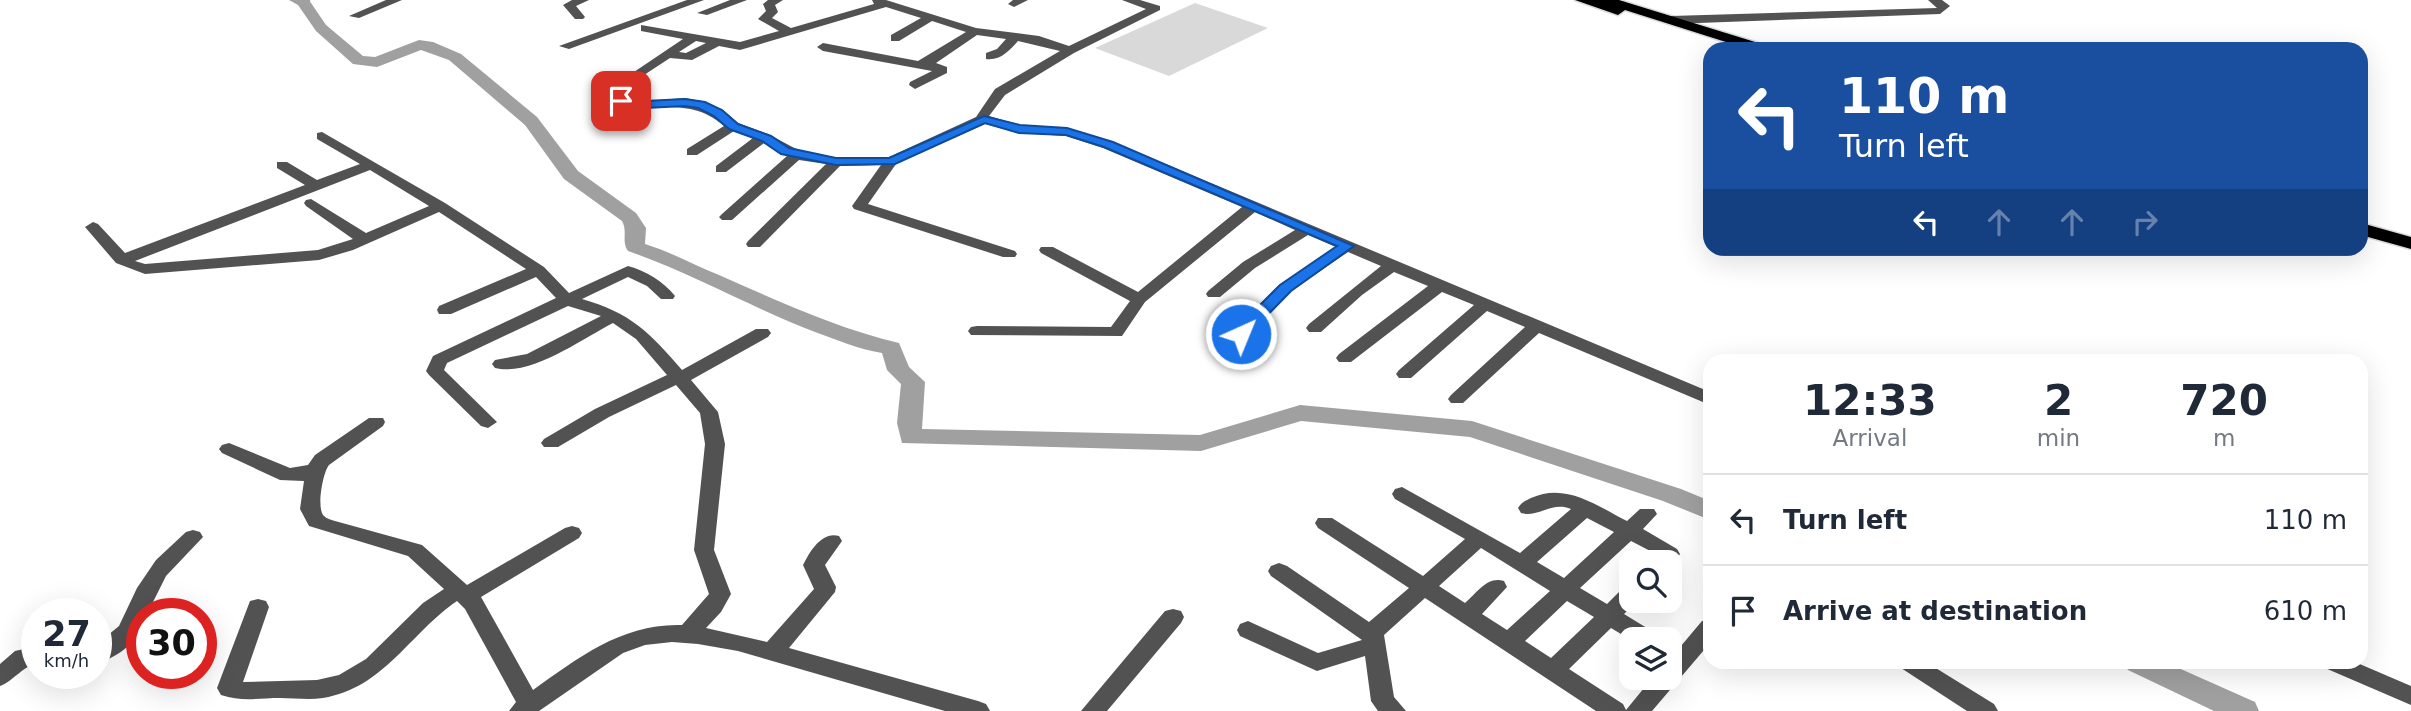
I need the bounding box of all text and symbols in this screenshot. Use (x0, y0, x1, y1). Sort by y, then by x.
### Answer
text: 110 m (1839, 68, 2009, 125)
icon: left (1724, 70, 1815, 161)
pin (591, 71, 651, 131)
icon: arrive (602, 82, 640, 120)
text: Turn left (1839, 127, 1969, 165)
icon: left (1907, 203, 1945, 241)
icon: ahead (1980, 203, 2018, 241)
icon: ahead (2053, 203, 2091, 241)
icon: right (2126, 203, 2164, 241)
position arrow (1204, 297, 1278, 371)
text: 12:33 (1803, 376, 1937, 425)
text: 2 (2044, 376, 2073, 425)
text: 720 (2180, 376, 2268, 425)
text: Arrival (1833, 425, 1907, 451)
text: min (2037, 425, 2080, 451)
text: m (2213, 425, 2235, 451)
icon: left (1724, 501, 1762, 539)
text: Turn left (1783, 505, 1907, 535)
text: 110 m (2264, 505, 2347, 535)
map controls (1619, 550, 1682, 690)
button: search (1619, 550, 1682, 613)
icon: arrive (1724, 592, 1762, 630)
text: Arrive at destination (1783, 596, 2087, 626)
text: 610 m (2264, 596, 2347, 626)
speed limit sign: 30 (126, 598, 217, 689)
text: 27 (42, 614, 91, 654)
button: layers (1619, 627, 1682, 690)
text: km/h (44, 650, 89, 671)

